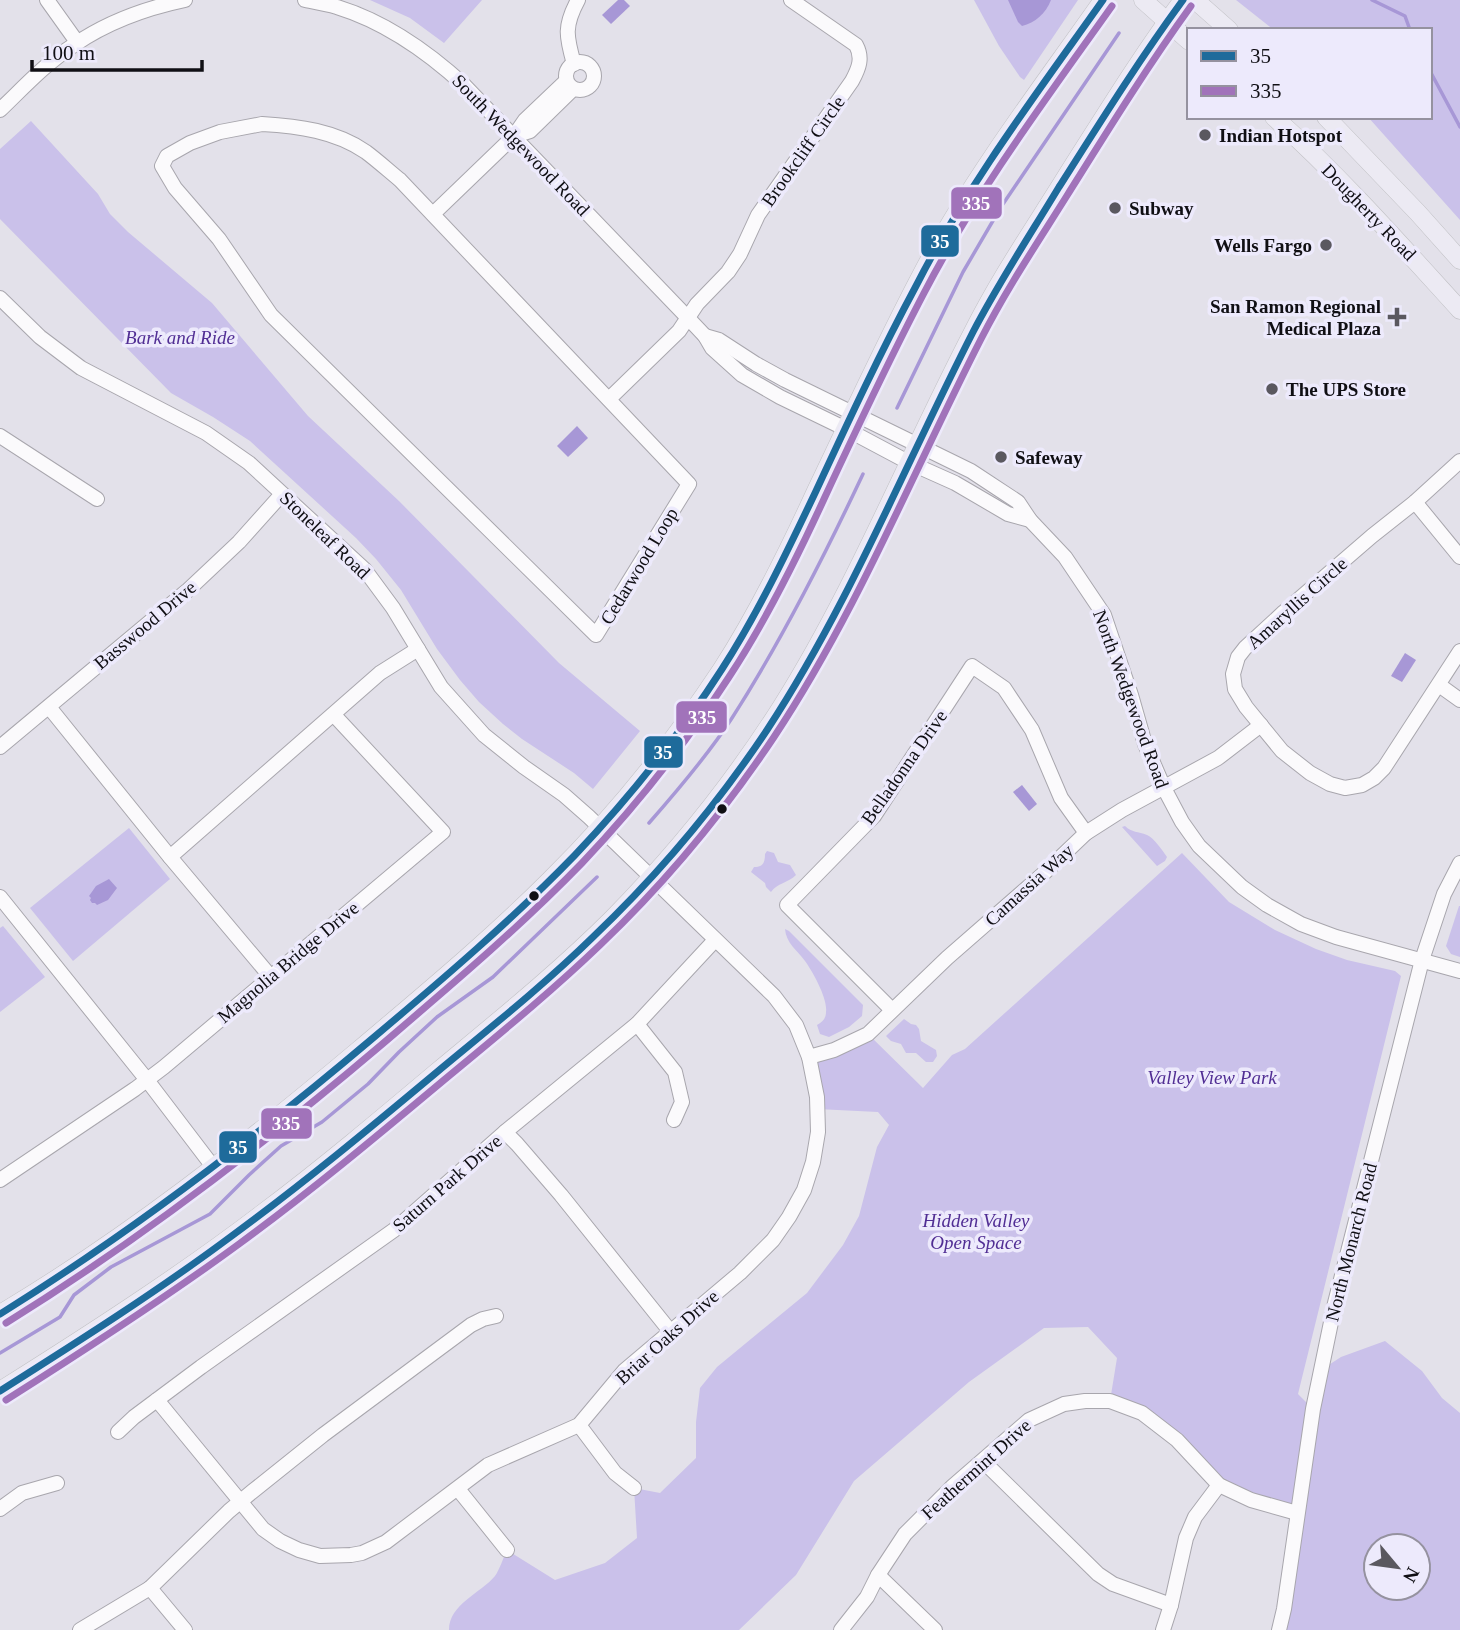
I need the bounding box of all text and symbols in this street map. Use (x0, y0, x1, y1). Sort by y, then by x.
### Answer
scale bar (32, 28, 201, 72)
legend (1187, 28, 1432, 119)
text: 100 m (42, 41, 95, 65)
text: 35 (1250, 44, 1271, 68)
street label: South Wedgewood Road (448, 70, 594, 220)
text: 335 (1250, 79, 1282, 103)
street label: Brookcliff Circle (757, 92, 849, 210)
place label: Indian Hotspot (1219, 125, 1343, 146)
marker: Indian Hotspot (1197, 127, 1213, 143)
street label: Dougherty Road (1318, 159, 1421, 265)
line badge: 335 (950, 186, 1003, 220)
text: 335 (962, 193, 990, 214)
place label: Subway (1129, 198, 1194, 219)
marker: Subway (1107, 200, 1123, 216)
line badge: 35 (920, 224, 960, 258)
text: 35 (931, 231, 950, 252)
place label: Wells Fargo (1214, 235, 1312, 256)
marker: Wells Fargo (1318, 237, 1334, 253)
place label: San Ramon Regional Medical Plaza (1210, 296, 1381, 339)
marker: San Ramon Regional Medical Plaza (1387, 307, 1407, 327)
park label: Bark and Ride (125, 327, 235, 348)
place label: The UPS Store (1286, 379, 1406, 400)
marker: The UPS Store (1264, 381, 1280, 397)
place label: Safeway (1015, 447, 1083, 468)
marker: Safeway (993, 449, 1009, 465)
street label: Stoneleaf Road (276, 487, 375, 583)
street label: Cedarwood Loop (596, 504, 682, 628)
street label: Amaryllis Circle (1243, 553, 1351, 653)
street label: Basswood Drive (90, 576, 200, 674)
street label: North Wedgewood Road (1089, 607, 1173, 791)
line badge: 335 (675, 700, 728, 734)
street label: Belladonna Drive (857, 706, 951, 828)
text: 335 (688, 707, 716, 728)
line badge: 35 (643, 735, 684, 769)
text: 35 (654, 742, 673, 763)
unlabelled marker (715, 802, 729, 816)
street label: Camassia Way (981, 840, 1078, 930)
unlabelled marker (527, 889, 541, 903)
street label: Magnolia Bridge Drive (213, 897, 363, 1027)
park label: Valley View Park (1147, 1067, 1277, 1088)
line badge: 335 (260, 1107, 313, 1140)
text: 335 (272, 1113, 300, 1134)
line badge: 35 (218, 1130, 258, 1164)
street label: Saturn Park Drive (388, 1130, 506, 1236)
text: 35 (229, 1137, 248, 1158)
street label: North Monarch Road (1321, 1160, 1381, 1323)
park label: Hidden Valley Open Space (921, 1210, 1030, 1253)
street label: Briar Oaks Drive (611, 1285, 723, 1389)
street label: Feathermint Drive (917, 1414, 1035, 1524)
north arrow (1362, 1532, 1432, 1602)
text: N (1399, 1564, 1424, 1586)

